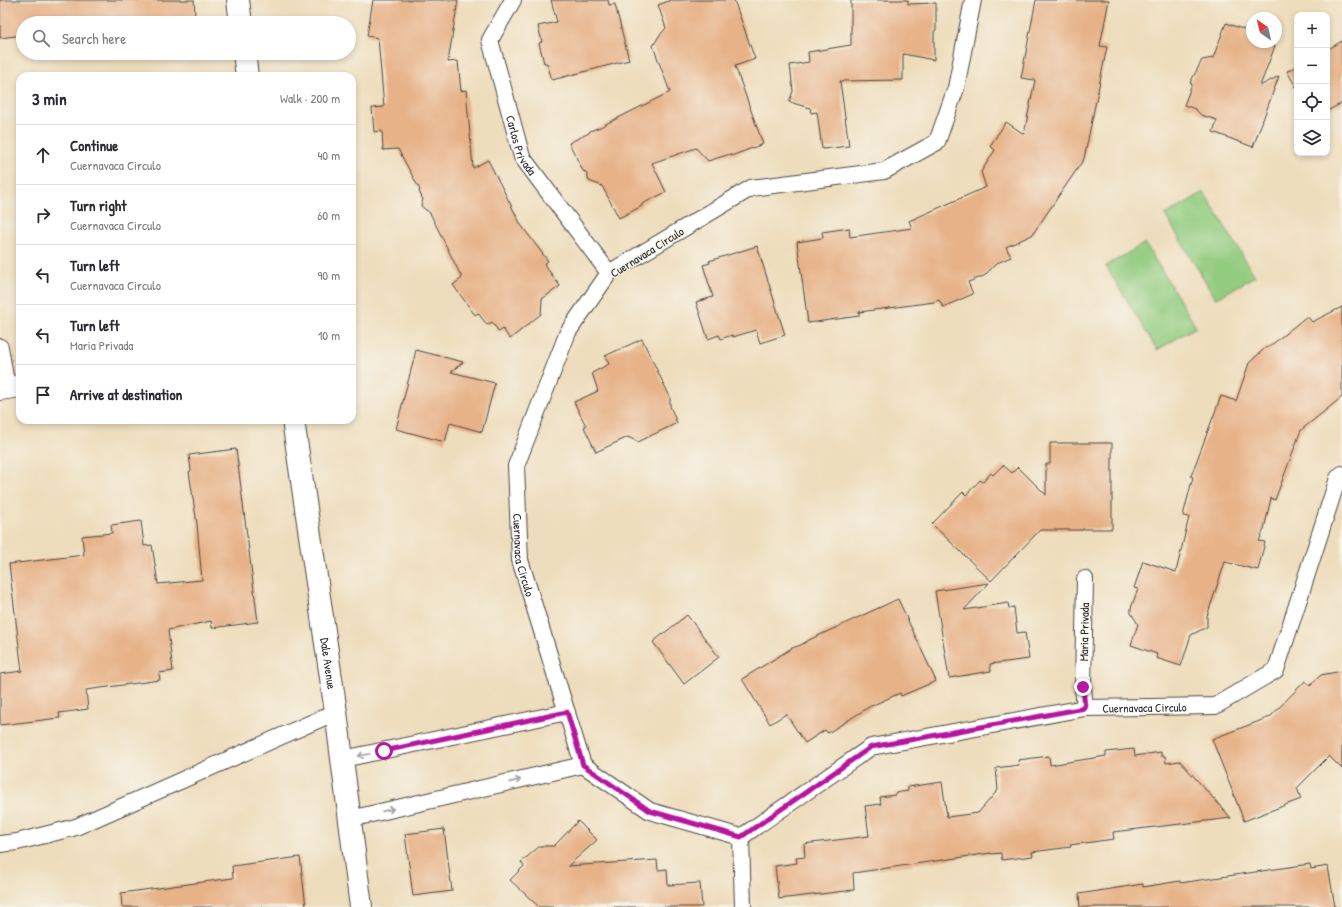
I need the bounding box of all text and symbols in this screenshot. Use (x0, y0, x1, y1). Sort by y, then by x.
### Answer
north arrow (1246, 12, 1282, 48)
map controls (1294, 12, 1330, 156)
button: + (1294, 12, 1330, 48)
search box (16, 16, 356, 60)
icon: search (30, 27, 52, 49)
text: Search here (62, 28, 126, 49)
button: − (1294, 48, 1330, 84)
button: locate (1294, 84, 1330, 120)
text: 3 min (32, 87, 67, 110)
text: Walk · 200 m (280, 89, 340, 107)
street label: Carlos Privada (502, 113, 541, 179)
button: layers (1294, 120, 1330, 156)
text: Continue (70, 135, 118, 156)
icon: ahead (32, 144, 54, 166)
text: 40 m (317, 146, 340, 164)
text: Cuernavaca Circulo (70, 156, 161, 174)
text: Turn right (70, 195, 126, 216)
icon: right (32, 204, 54, 226)
text: 60 m (317, 206, 340, 224)
text: Cuernavaca Circulo (70, 216, 161, 234)
street label: Cuernavaca Circulo (607, 222, 687, 281)
text: Turn left (70, 255, 120, 276)
icon: left (32, 264, 54, 286)
text: 90 m (318, 266, 340, 284)
text: Cuernavaca Circulo (70, 276, 161, 294)
text: Turn left (70, 315, 120, 336)
icon: left (32, 324, 54, 346)
text: 10 m (318, 326, 340, 344)
text: Maria Privada (70, 336, 133, 354)
icon: arrive (32, 384, 54, 406)
text: Arrive at destination (70, 384, 182, 405)
street label: Cuernavaca Circulo (510, 513, 539, 598)
street label: Maria Privada (1075, 602, 1093, 661)
street label: Dale Avenue (317, 637, 341, 690)
route end (1074, 678, 1092, 696)
street label: Cuernavaca Circulo (1102, 698, 1187, 716)
route start (375, 742, 393, 760)
one-way arrow (358, 751, 371, 759)
one-way arrow (508, 777, 521, 784)
one-way arrow (381, 806, 394, 814)

